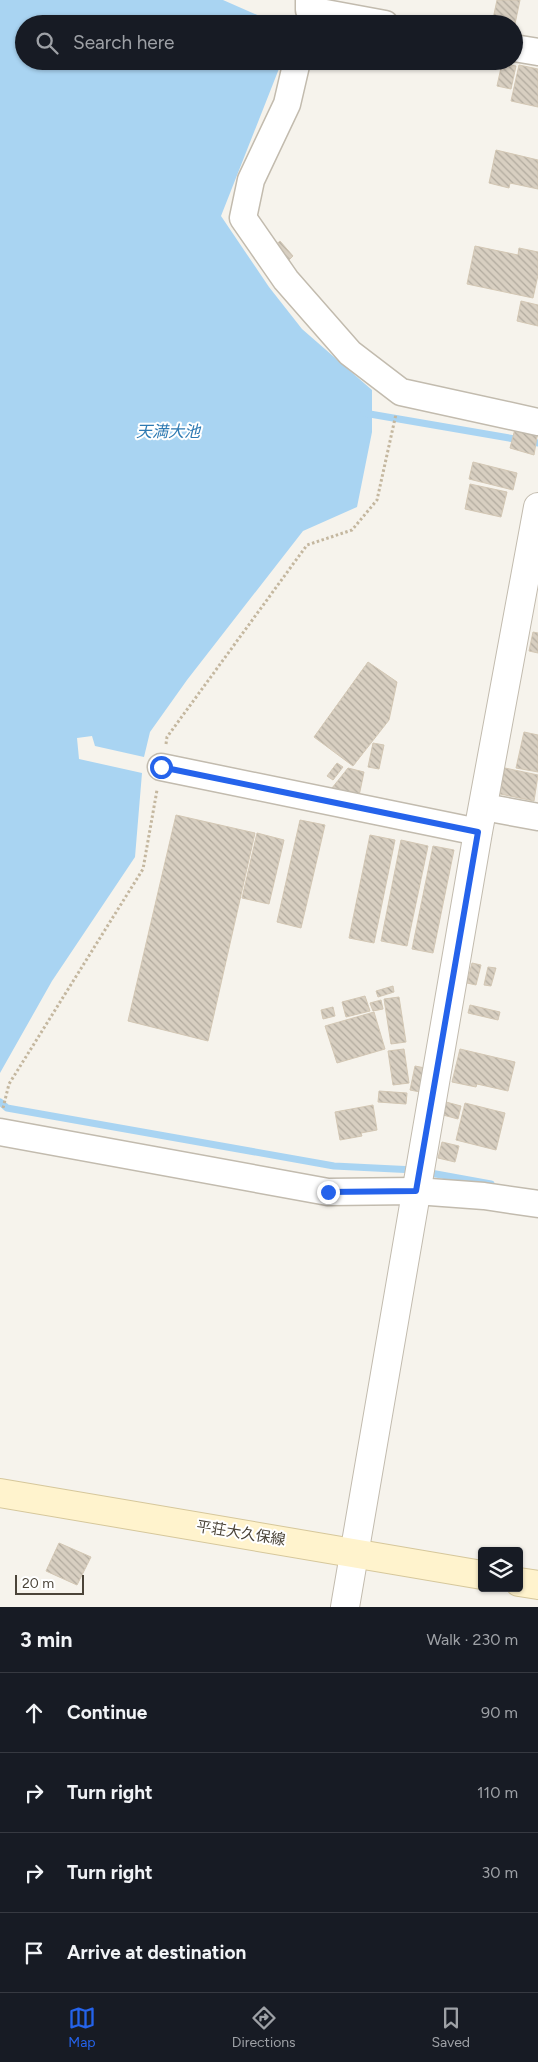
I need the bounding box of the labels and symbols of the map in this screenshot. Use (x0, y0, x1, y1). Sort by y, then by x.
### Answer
water label: 天満大池 (136, 422, 202, 441)
route start (150, 756, 173, 779)
route end (317, 1181, 340, 1204)
street label: 平荘大久保線 (195, 1517, 287, 1549)
scale bar (15, 1572, 84, 1595)

